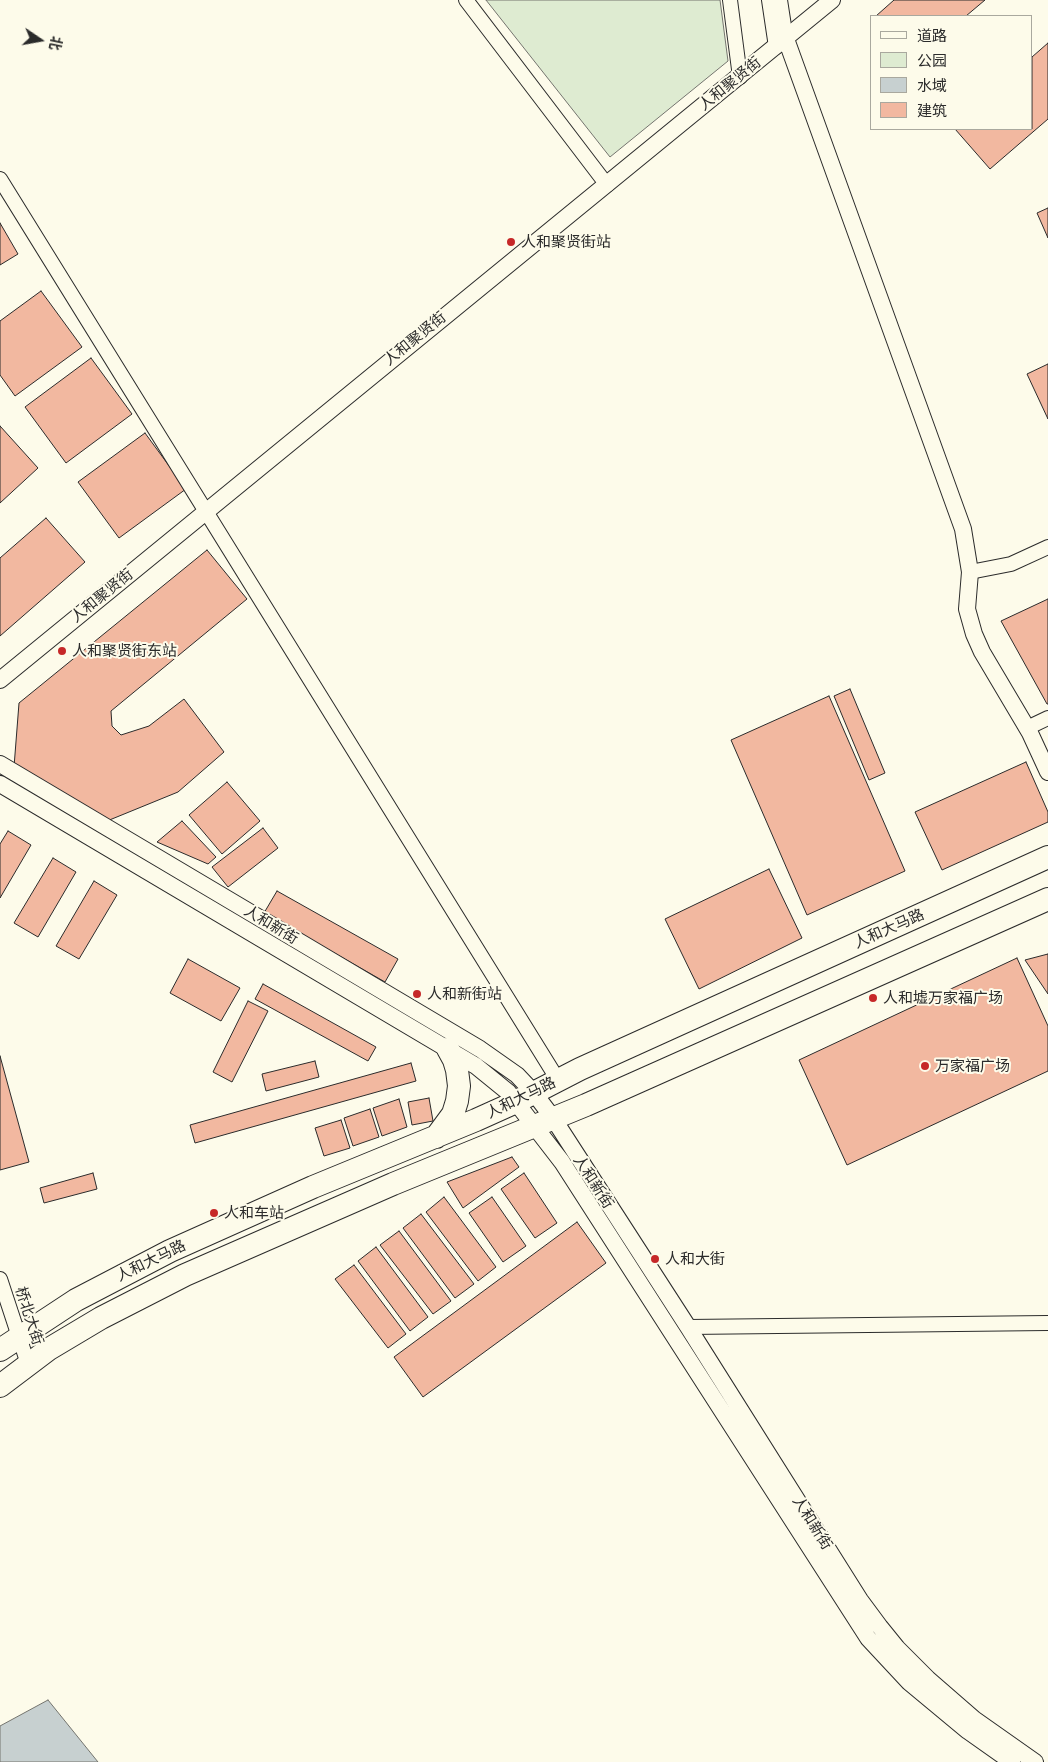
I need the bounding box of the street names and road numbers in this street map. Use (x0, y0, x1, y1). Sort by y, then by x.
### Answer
street label: 人和聚贤街 (695, 53, 765, 115)
street label: 人和聚贤街 (380, 308, 450, 370)
street label: 人和聚贤街 (67, 565, 137, 627)
street label: 人和新街 (241, 902, 301, 948)
street label: 人和大马路 (851, 906, 927, 952)
street label: 人和大马路 (483, 1073, 559, 1123)
street label: 人和新街 (569, 1152, 617, 1212)
street label: 人和大马路 (113, 1236, 189, 1286)
street label: 桥北大街 (11, 1285, 47, 1347)
street label: 人和新街 (788, 1493, 836, 1553)

